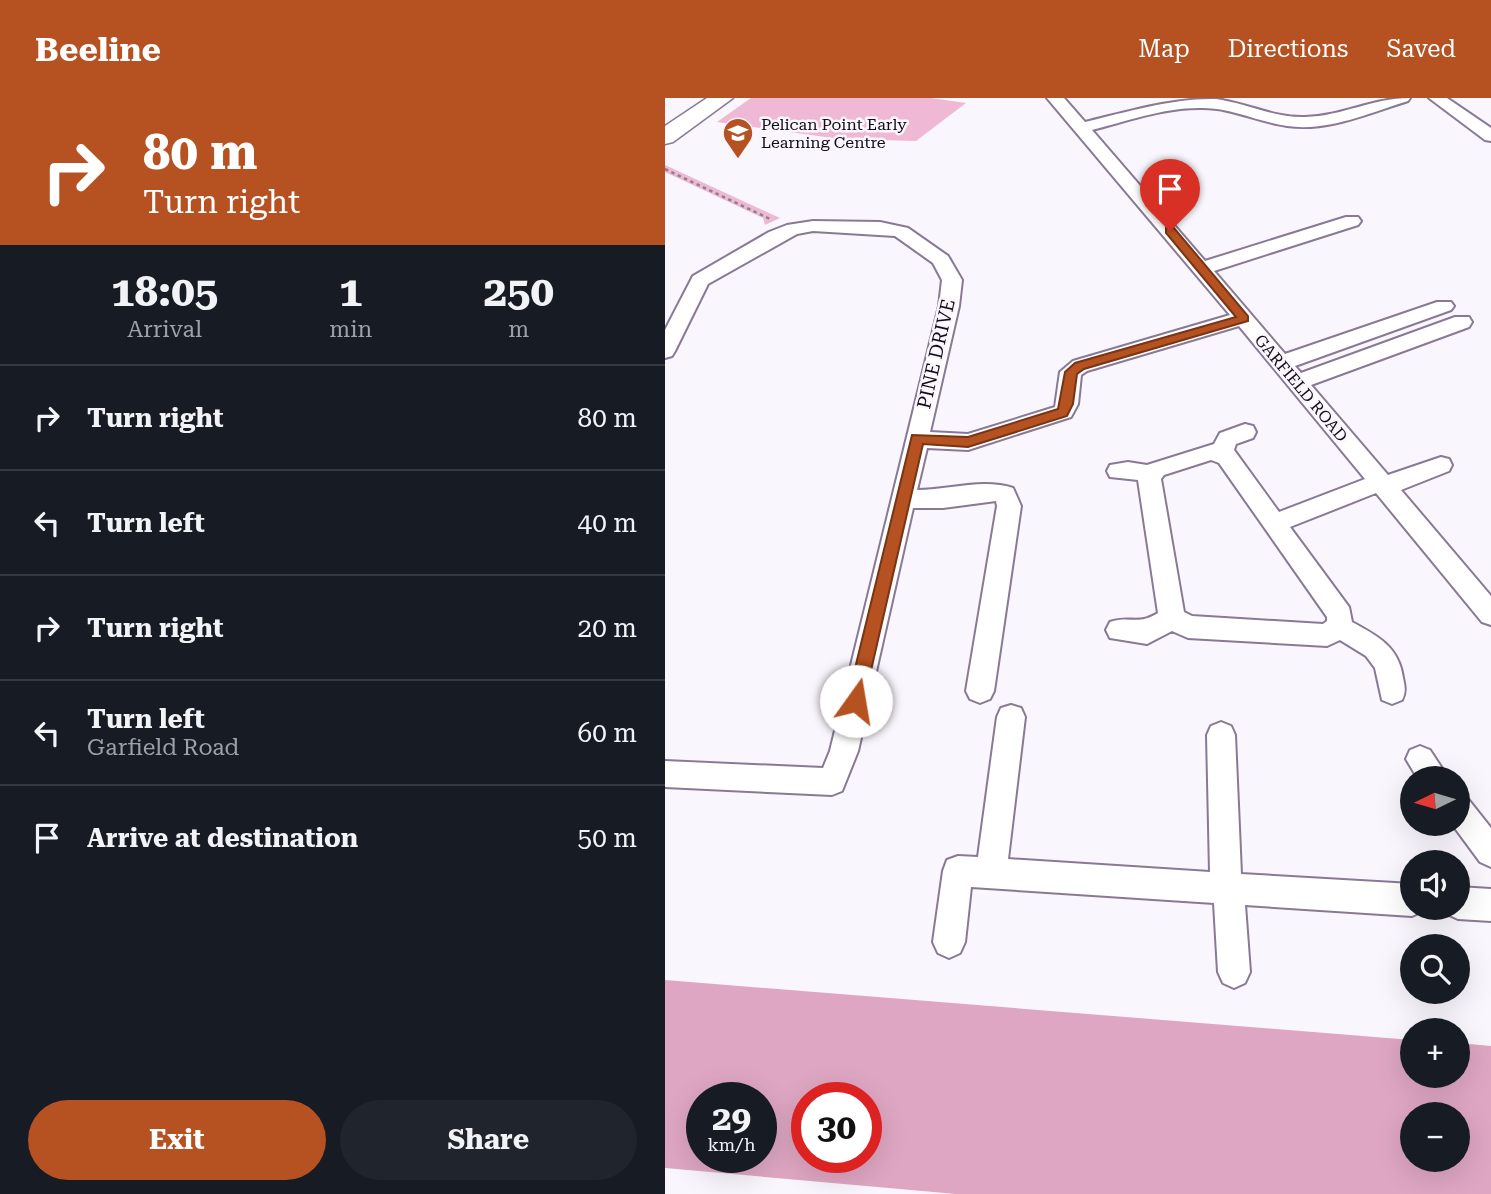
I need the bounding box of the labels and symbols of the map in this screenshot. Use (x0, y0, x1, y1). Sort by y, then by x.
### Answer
place label: Pelican Point Early Learning Centre (761, 115, 907, 152)
school or university icon: Pelican Point Early Learning Centre (721, 116, 755, 160)
pin (1140, 159, 1200, 231)
street label: PINE DRIVE (912, 297, 960, 411)
street label: GARFIELD ROAD (1251, 331, 1351, 445)
position arrow (819, 664, 893, 738)
north arrow (1400, 766, 1470, 836)
speed limit sign: 30 (791, 1082, 882, 1173)

